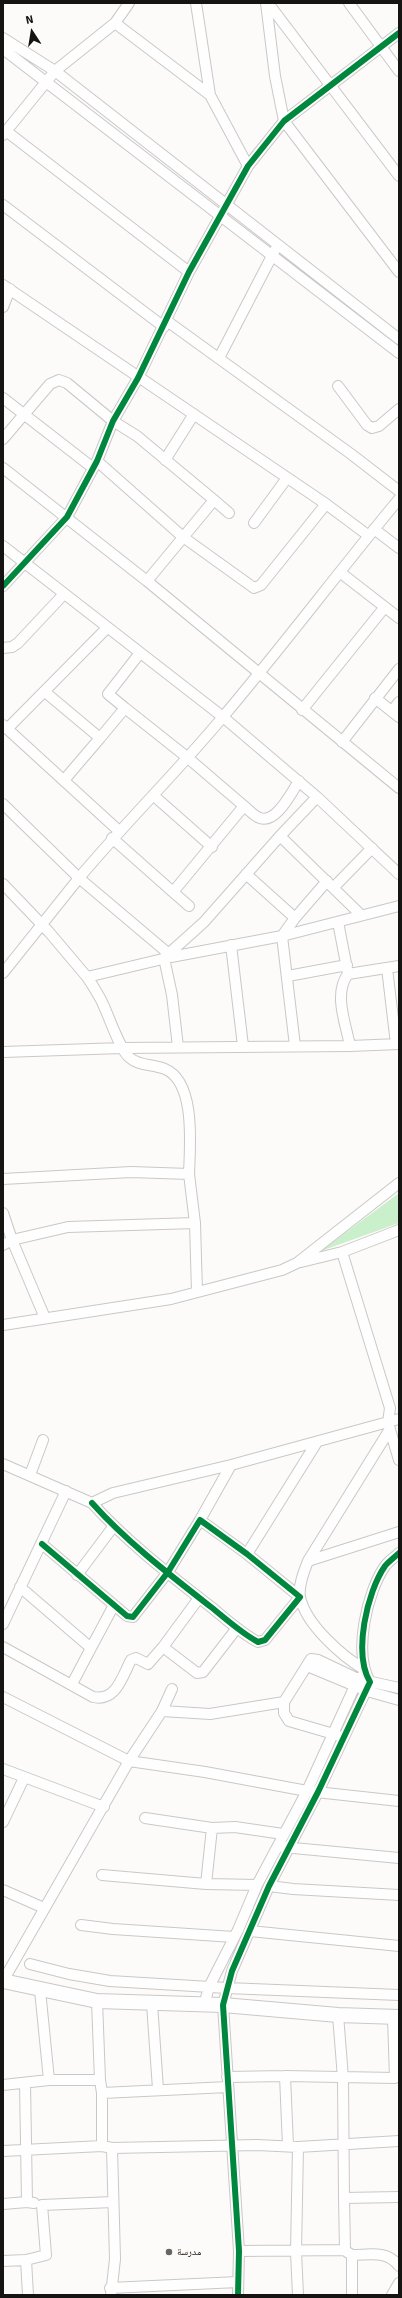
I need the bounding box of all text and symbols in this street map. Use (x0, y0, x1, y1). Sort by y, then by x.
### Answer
north arrow (12, 12, 52, 52)
text: N (24, 13, 34, 27)
place label: مدرسة (177, 2246, 201, 2258)
marker: مدرسة (164, 2247, 174, 2257)

